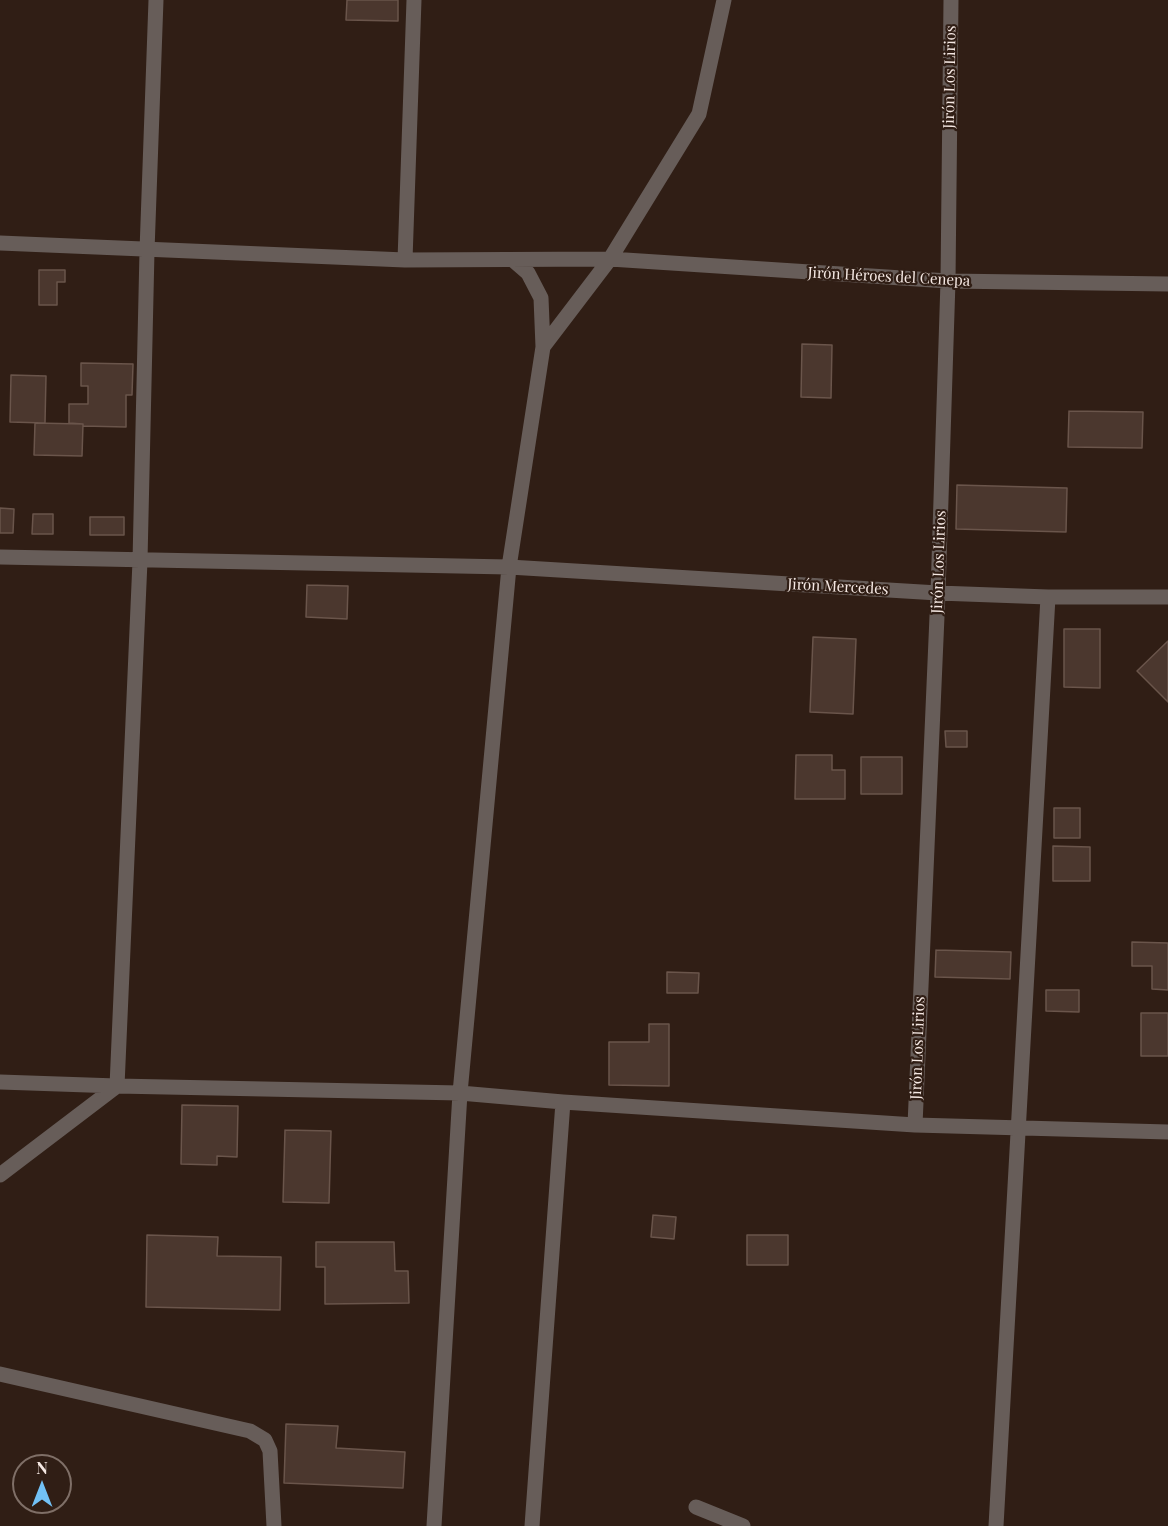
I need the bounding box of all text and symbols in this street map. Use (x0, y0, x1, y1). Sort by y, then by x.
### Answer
street label: Jirón Los Lirios (940, 25, 960, 129)
street label: Jirón Héroes del Cenepa (807, 264, 971, 290)
street label: Jirón Los Lirios (928, 510, 950, 614)
street label: Jirón Mercedes (787, 575, 889, 599)
street label: Jirón Los Lirios (907, 996, 929, 1100)
north arrow (12, 1454, 72, 1514)
text: N (36, 1457, 48, 1478)

